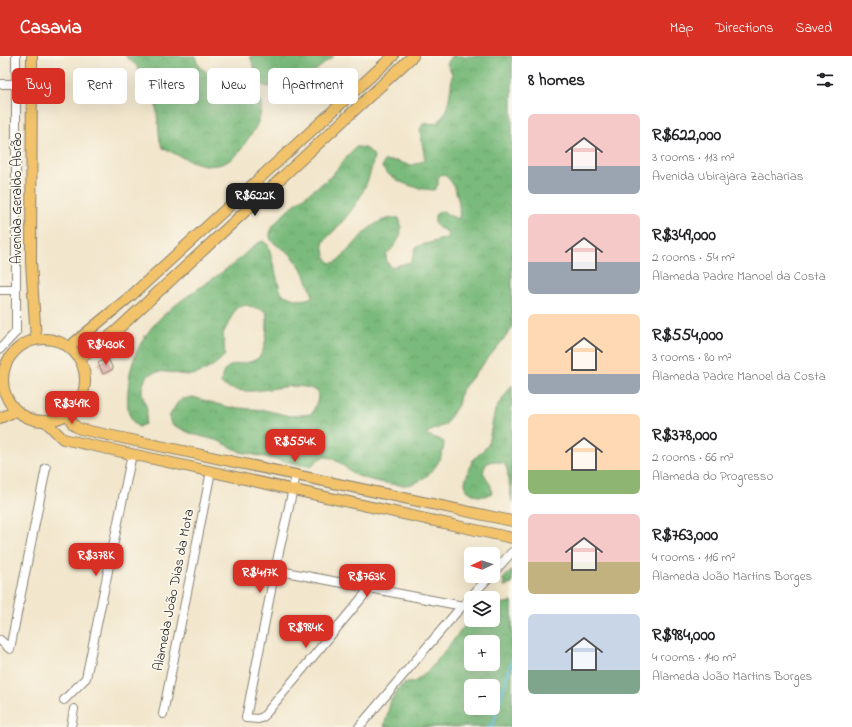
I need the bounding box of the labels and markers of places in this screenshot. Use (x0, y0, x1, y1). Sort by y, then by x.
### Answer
pin: R$622K (222, 183, 288, 217)
pin: R$430K (73, 332, 139, 366)
pin: R$349K (39, 391, 105, 425)
pin: R$554K (262, 429, 328, 463)
pin: R$378K (63, 543, 129, 577)
pin: R$417K (227, 560, 293, 594)
pin: R$763K (334, 564, 400, 598)
pin: R$984K (273, 615, 339, 649)

